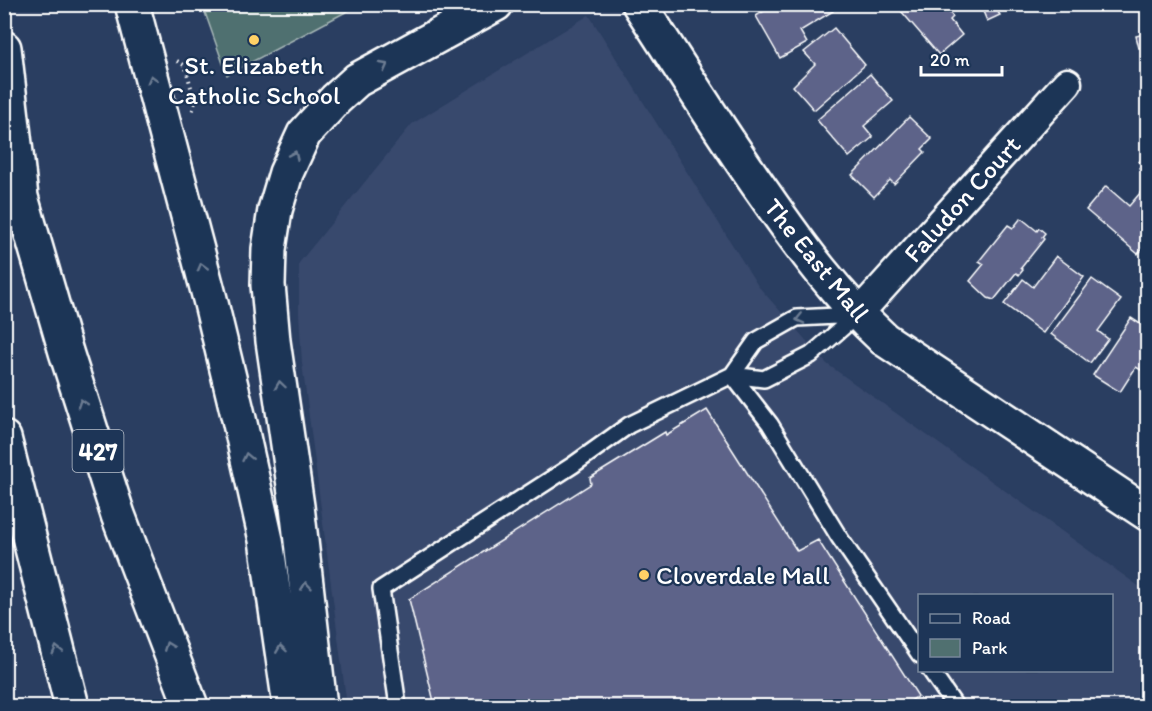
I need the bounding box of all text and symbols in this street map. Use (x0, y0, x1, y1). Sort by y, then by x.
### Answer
marker: St. Elizabeth Catholic School (247, 33, 261, 47)
scale bar (921, 39, 1002, 77)
place label: St. Elizabeth Catholic School (168, 49, 340, 111)
text: 20 m (930, 49, 970, 71)
one-way arrow (378, 62, 388, 73)
one-way arrow (147, 74, 159, 84)
street label: Faludon Court (897, 129, 1027, 269)
one-way arrow (286, 150, 298, 161)
street label: The East Mall (757, 192, 877, 328)
one-way arrow (196, 262, 209, 272)
one-way arrow (795, 312, 805, 325)
one-way arrow (274, 381, 286, 390)
one-way arrow (77, 398, 89, 409)
road number: 427 (72, 430, 124, 472)
one-way arrow (242, 452, 255, 462)
place label: Cloverdale Mall (656, 559, 830, 591)
marker: Cloverdale Mall (637, 568, 651, 582)
one-way arrow (300, 581, 313, 590)
legend (918, 594, 1113, 672)
text: Road (972, 607, 1011, 629)
text: Park (972, 637, 1007, 659)
one-way arrow (162, 641, 175, 652)
one-way arrow (276, 644, 288, 653)
one-way arrow (52, 645, 65, 655)

